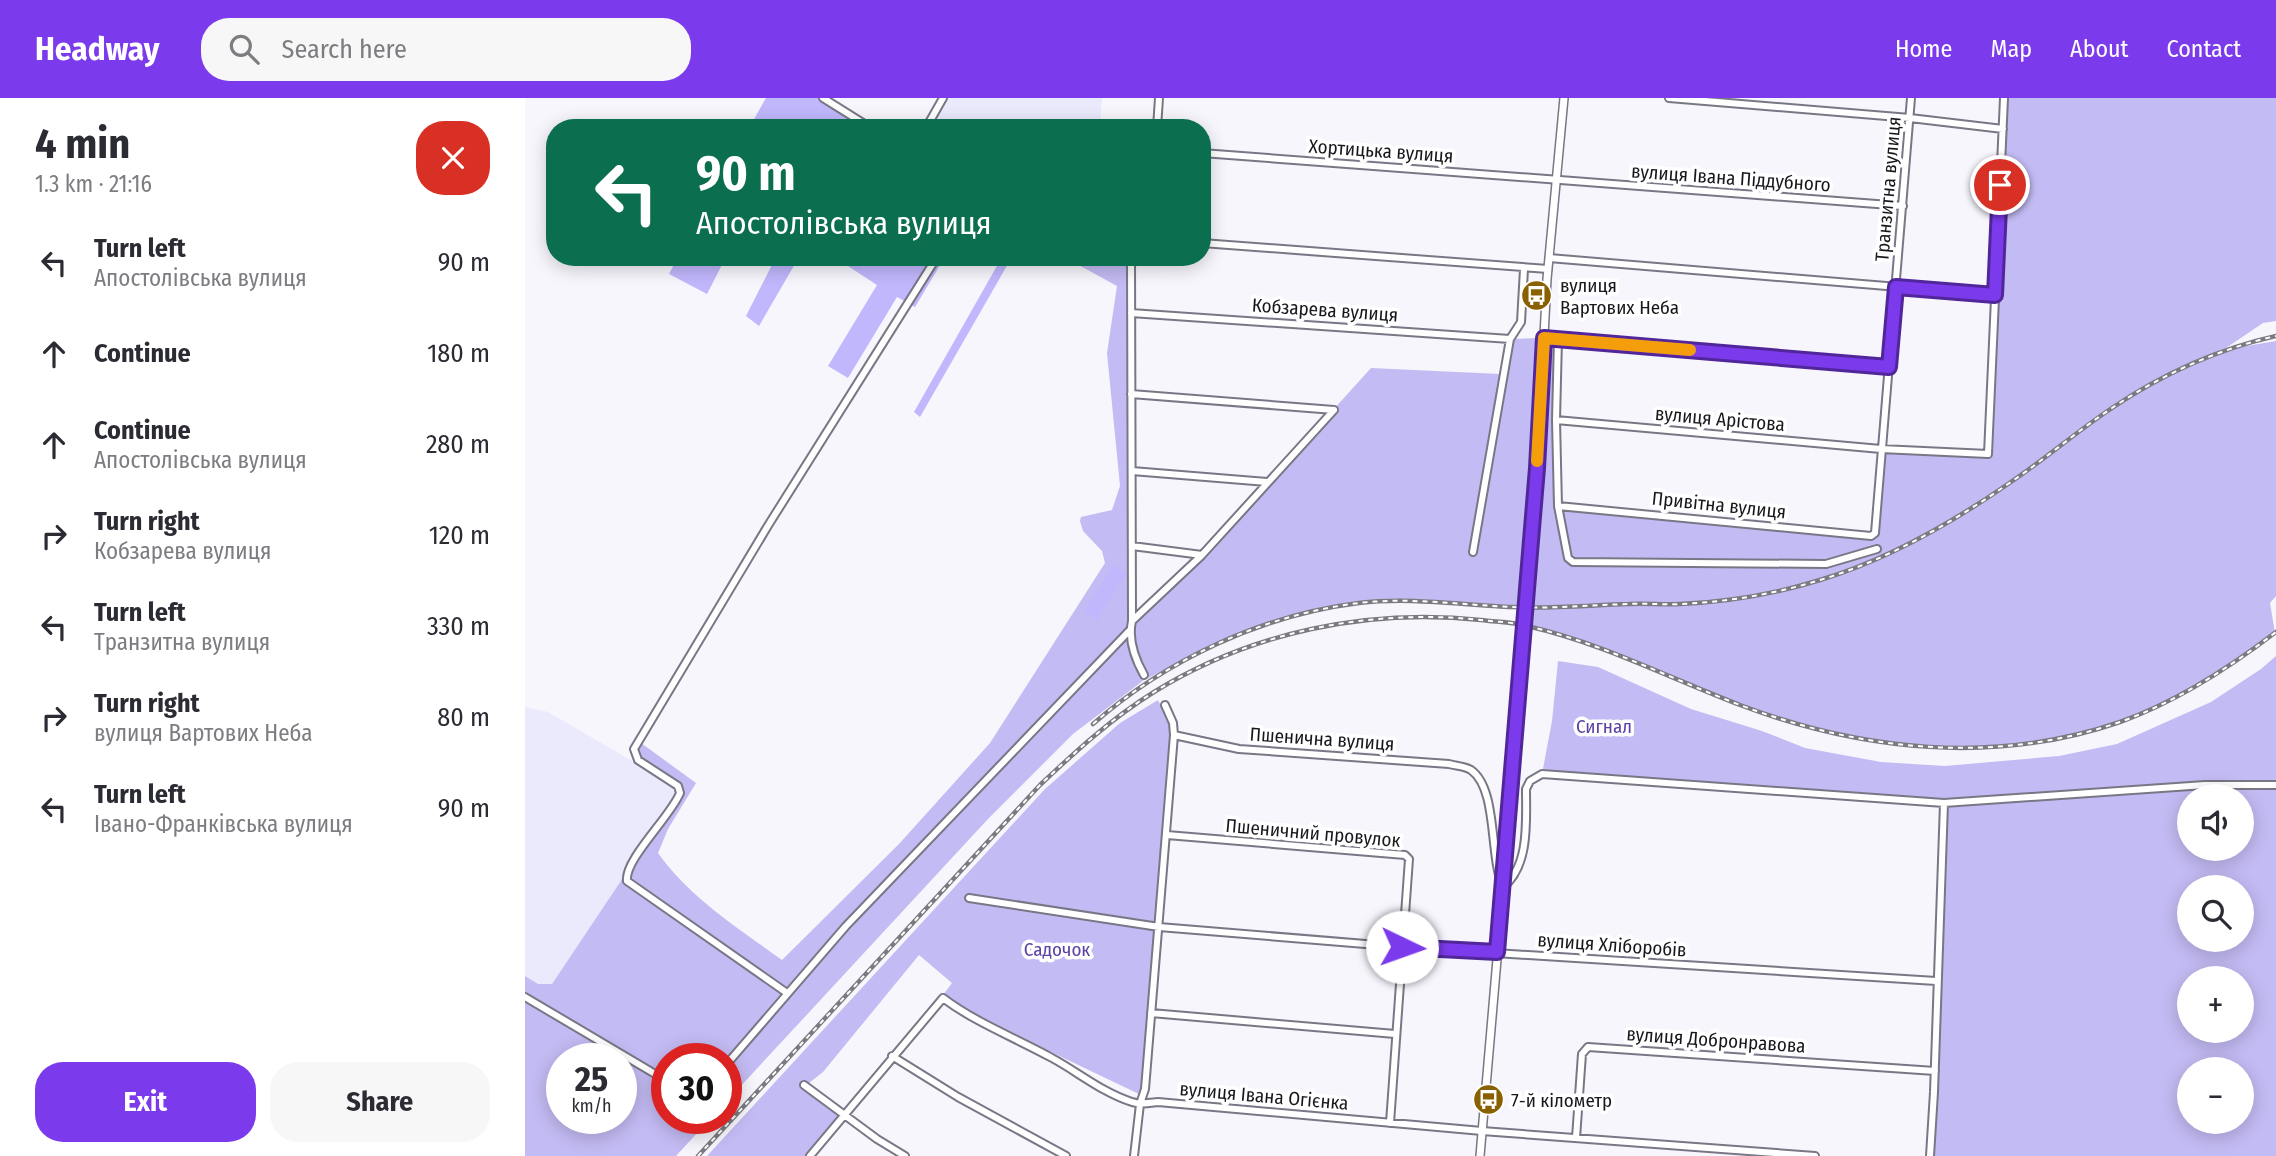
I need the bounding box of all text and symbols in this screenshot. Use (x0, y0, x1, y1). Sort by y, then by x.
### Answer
search box (201, 18, 691, 81)
text: Headway (35, 29, 159, 69)
icon: search (225, 30, 263, 68)
text: Search here (281, 34, 407, 65)
text: Home (1895, 35, 1952, 63)
text: Map (1990, 35, 2032, 63)
text: About (2070, 35, 2128, 63)
text: Contact (2166, 35, 2241, 63)
street label: Транзитна вулиця (1870, 116, 1906, 262)
text: 4 min (35, 119, 130, 169)
button: close (416, 121, 490, 195)
street label: Хортицька вулиця (1308, 134, 1454, 168)
text: 90 m (696, 144, 796, 203)
icon: left (581, 147, 672, 238)
pin (1970, 155, 2030, 215)
street label: вулиця Івана Піддубного (1630, 160, 1832, 196)
icon: arrive (1981, 166, 2019, 204)
text: 1.3 km · 21:16 (35, 170, 152, 198)
text: Апостолівська вулиця (696, 204, 992, 242)
text: Turn left (94, 233, 186, 264)
icon: left (35, 244, 73, 282)
text: 90 m (438, 247, 490, 278)
text: Апостолівська вулиця (94, 264, 307, 292)
place label: вулиця Вартових Неба (1560, 274, 1679, 319)
bus stop icon: вулиця Вартових Неба (1520, 279, 1554, 313)
street label: Кобзарева вулиця (1251, 293, 1399, 327)
icon: ahead (35, 335, 73, 373)
text: Continue (94, 338, 191, 369)
text: 180 m (427, 338, 490, 369)
street label: вулиця Арістова (1654, 402, 1786, 436)
text: Continue (94, 415, 191, 446)
icon: ahead (35, 426, 73, 464)
text: 280 m (426, 429, 490, 460)
text: Апостолівська вулиця (94, 446, 307, 474)
street label: Привітна вулиця (1651, 487, 1787, 523)
text: Turn right (94, 506, 200, 537)
icon: right (35, 517, 73, 555)
text: 120 m (429, 520, 490, 551)
text: Кобзарева вулиця (94, 537, 271, 565)
text: Turn left (94, 597, 186, 628)
icon: left (35, 608, 73, 646)
text: 330 m (427, 611, 490, 642)
text: Транзитна вулиця (94, 628, 270, 656)
text: Turn right (94, 688, 200, 719)
icon: right (35, 699, 73, 737)
text: 80 m (437, 702, 490, 733)
park label: Сигнал (1576, 715, 1632, 738)
text: вулиця Вартових Неба (94, 719, 313, 747)
street label: Пшенична вулиця (1249, 722, 1395, 756)
text: Turn left (94, 779, 186, 810)
map controls (2177, 784, 2254, 1134)
button: sound (2177, 784, 2254, 861)
icon: left (35, 790, 73, 828)
text: 90 m (438, 793, 490, 824)
text: Івано-Франківська вулиця (94, 810, 353, 838)
street label: Пшеничний провулок (1225, 814, 1402, 852)
button: search (2177, 875, 2254, 952)
position arrow (1365, 910, 1439, 984)
street label: вулиця Хліборобів (1537, 928, 1687, 962)
park label: Садочок (1024, 938, 1090, 961)
button: + (2177, 966, 2254, 1043)
street label: вулиця Добронравова (1626, 1022, 1806, 1058)
speed limit sign: 30 (651, 1043, 742, 1134)
button: − (2177, 1057, 2254, 1134)
text: 25 (575, 1058, 608, 1100)
button: Exit (35, 1062, 256, 1142)
button: Share (270, 1062, 490, 1142)
street label: вулиця Івана Огієнка (1179, 1077, 1349, 1115)
bus stop icon: 7-й кілометр (1471, 1083, 1505, 1117)
place label: 7-й кілометр (1511, 1089, 1612, 1112)
text: km/h (571, 1095, 612, 1117)

